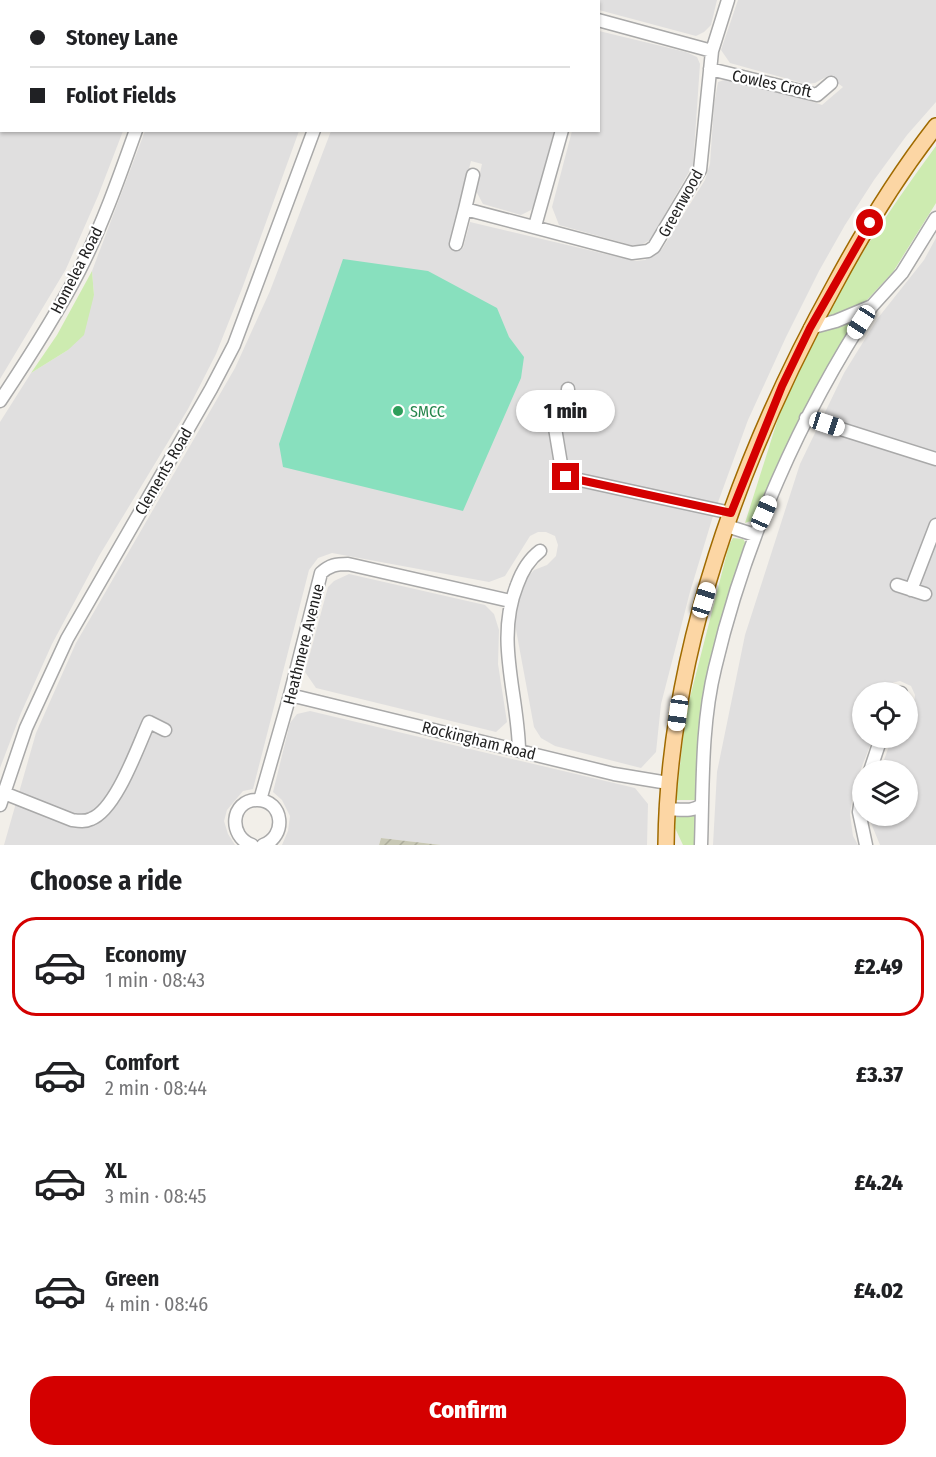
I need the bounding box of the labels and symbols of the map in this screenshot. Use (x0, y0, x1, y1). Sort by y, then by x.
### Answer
street label: Cowles Croft (730, 66, 814, 101)
street label: Greenwood (654, 166, 707, 240)
route start (856, 209, 883, 236)
street label: Homelea Road (46, 224, 106, 317)
car (844, 302, 878, 342)
callout: 1 min (516, 390, 616, 432)
place label: SMCC (410, 402, 445, 421)
marker: SMCC (391, 404, 405, 418)
car (807, 410, 847, 438)
street label: Clements Road (131, 424, 196, 518)
route end (552, 463, 579, 490)
car (748, 493, 780, 533)
car (690, 580, 718, 620)
street label: Heathmere Avenue (279, 582, 328, 707)
car (667, 694, 689, 732)
street label: Rockingham Road (420, 717, 538, 764)

